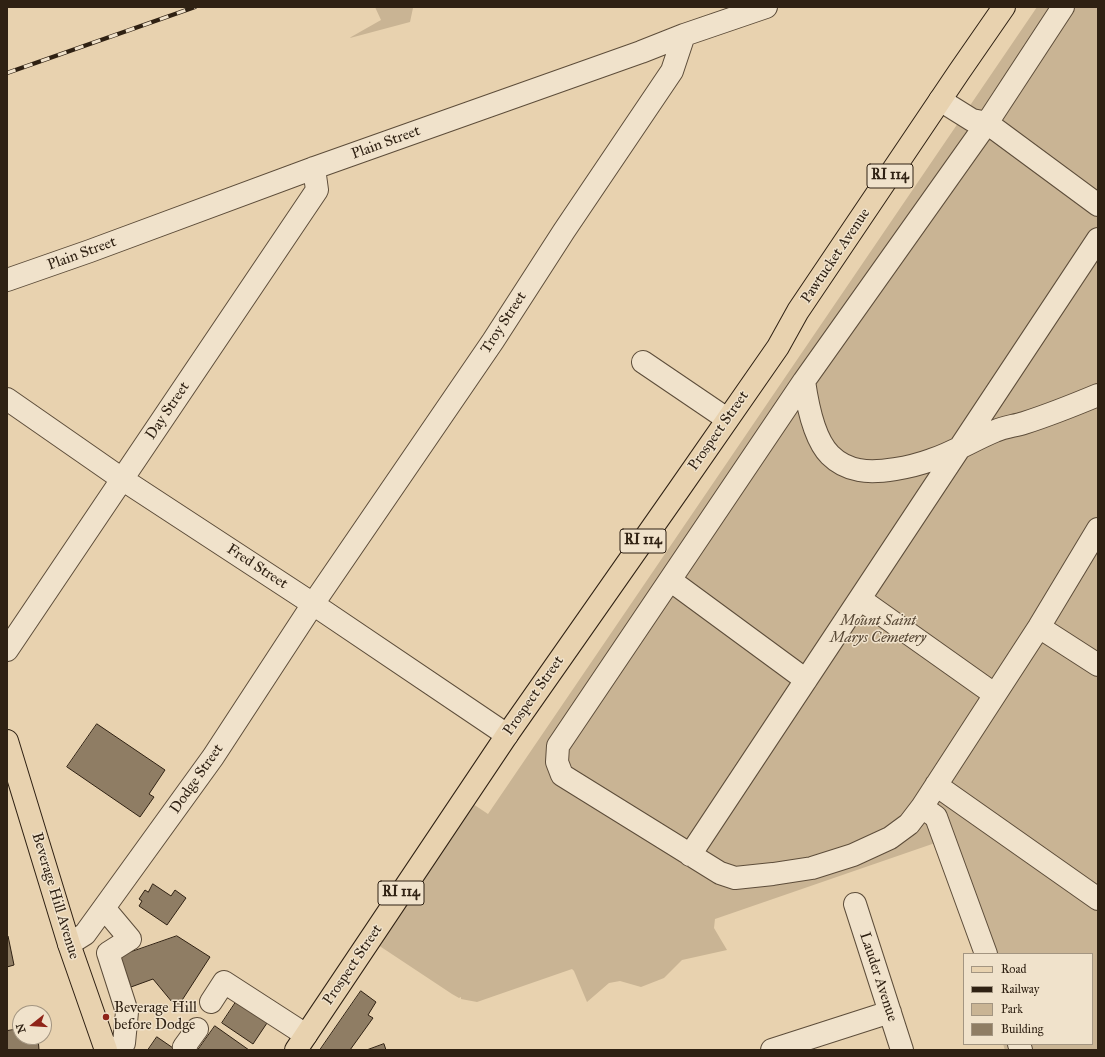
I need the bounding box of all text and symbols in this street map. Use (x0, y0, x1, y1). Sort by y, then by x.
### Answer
street label: Plain Street (349, 122, 423, 164)
road number: RI 114 (867, 164, 913, 188)
street label: Pawtucket Avenue (798, 205, 874, 307)
street label: Plain Street (45, 233, 119, 275)
street label: Troy Street (477, 289, 531, 357)
street label: Day Street (142, 379, 194, 443)
street label: Prospect Street (685, 388, 753, 474)
road number: RI 114 (620, 529, 666, 553)
street label: Fred Street (223, 541, 291, 593)
park label: Mount Saint Marys Cemetery (830, 612, 926, 647)
street label: Prospect Street (500, 653, 568, 739)
street label: Dodge Street (166, 741, 228, 817)
street label: Beverage Hill Avenue (27, 831, 83, 961)
road number: RI 114 (378, 881, 424, 905)
street label: Prospect Street (320, 921, 386, 1009)
street label: Lauder Avenue (855, 930, 901, 1024)
legend (963, 953, 1093, 1045)
text: Road (1001, 962, 1027, 976)
text: Railway (1001, 982, 1039, 996)
place label: Beverage Hill before Dodge (114, 999, 197, 1034)
text: Park (1001, 1002, 1023, 1016)
north arrow (12, 1005, 52, 1045)
marker: Beverage Hill before Dodge (101, 1012, 111, 1022)
text: N (13, 1022, 29, 1035)
text: Building (1001, 1022, 1043, 1036)

